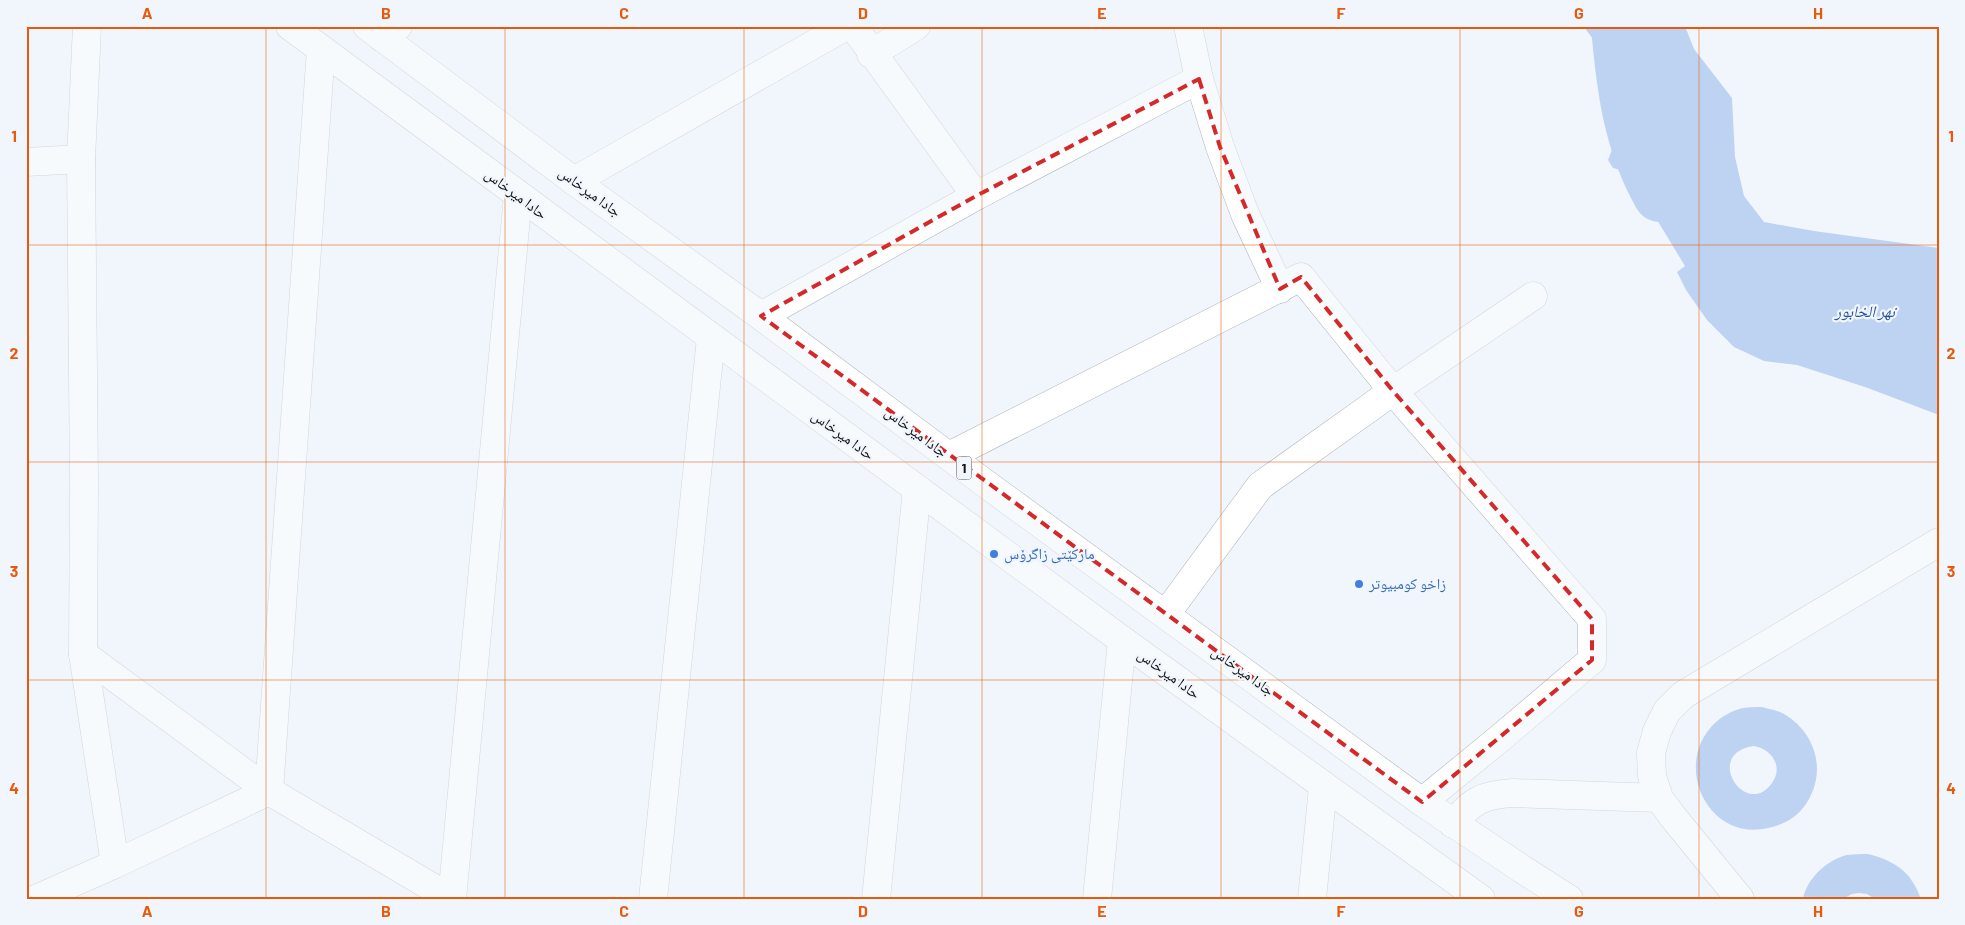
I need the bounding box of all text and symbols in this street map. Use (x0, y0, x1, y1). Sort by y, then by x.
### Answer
text: A (142, 3, 153, 22)
text: B (381, 3, 391, 22)
text: C (619, 3, 629, 22)
text: D (858, 3, 868, 22)
text: E (1097, 3, 1107, 22)
text: F (1337, 3, 1346, 22)
text: G (1574, 3, 1584, 22)
text: H (1813, 3, 1823, 22)
text: 1 (11, 126, 17, 145)
text: 1 (1948, 126, 1954, 145)
street label: جادا ميرخاس (555, 162, 626, 222)
street label: حادا ميرخاس (481, 164, 552, 224)
water label: نهر الخابور (1834, 301, 1898, 321)
text: 2 (10, 343, 19, 362)
text: 2 (1947, 343, 1956, 362)
street label: جادا ميرخاس (881, 402, 952, 462)
street label: حادا ميرخاس (808, 405, 879, 465)
road number: 1 (956, 456, 972, 479)
place label: مارکێتی زاگرۆس (1004, 544, 1095, 564)
marker: مارکێتی زاگرۆس (988, 548, 1000, 560)
text: 3 (10, 561, 18, 580)
text: 3 (1947, 561, 1955, 580)
place label: زاخو كومبيوتر (1368, 574, 1446, 593)
marker: زاخو كومبيوتر (1353, 578, 1365, 590)
street label: جادا ميرخاس (1208, 641, 1279, 701)
street label: حادا ميرخاس (1134, 644, 1205, 704)
text: 4 (9, 778, 19, 797)
text: 4 (1946, 778, 1956, 797)
text: A (142, 901, 153, 920)
text: B (381, 901, 391, 920)
text: C (619, 901, 629, 920)
text: D (858, 901, 868, 920)
text: E (1097, 901, 1107, 920)
text: F (1337, 901, 1346, 920)
text: G (1574, 901, 1584, 920)
text: H (1813, 901, 1823, 920)

